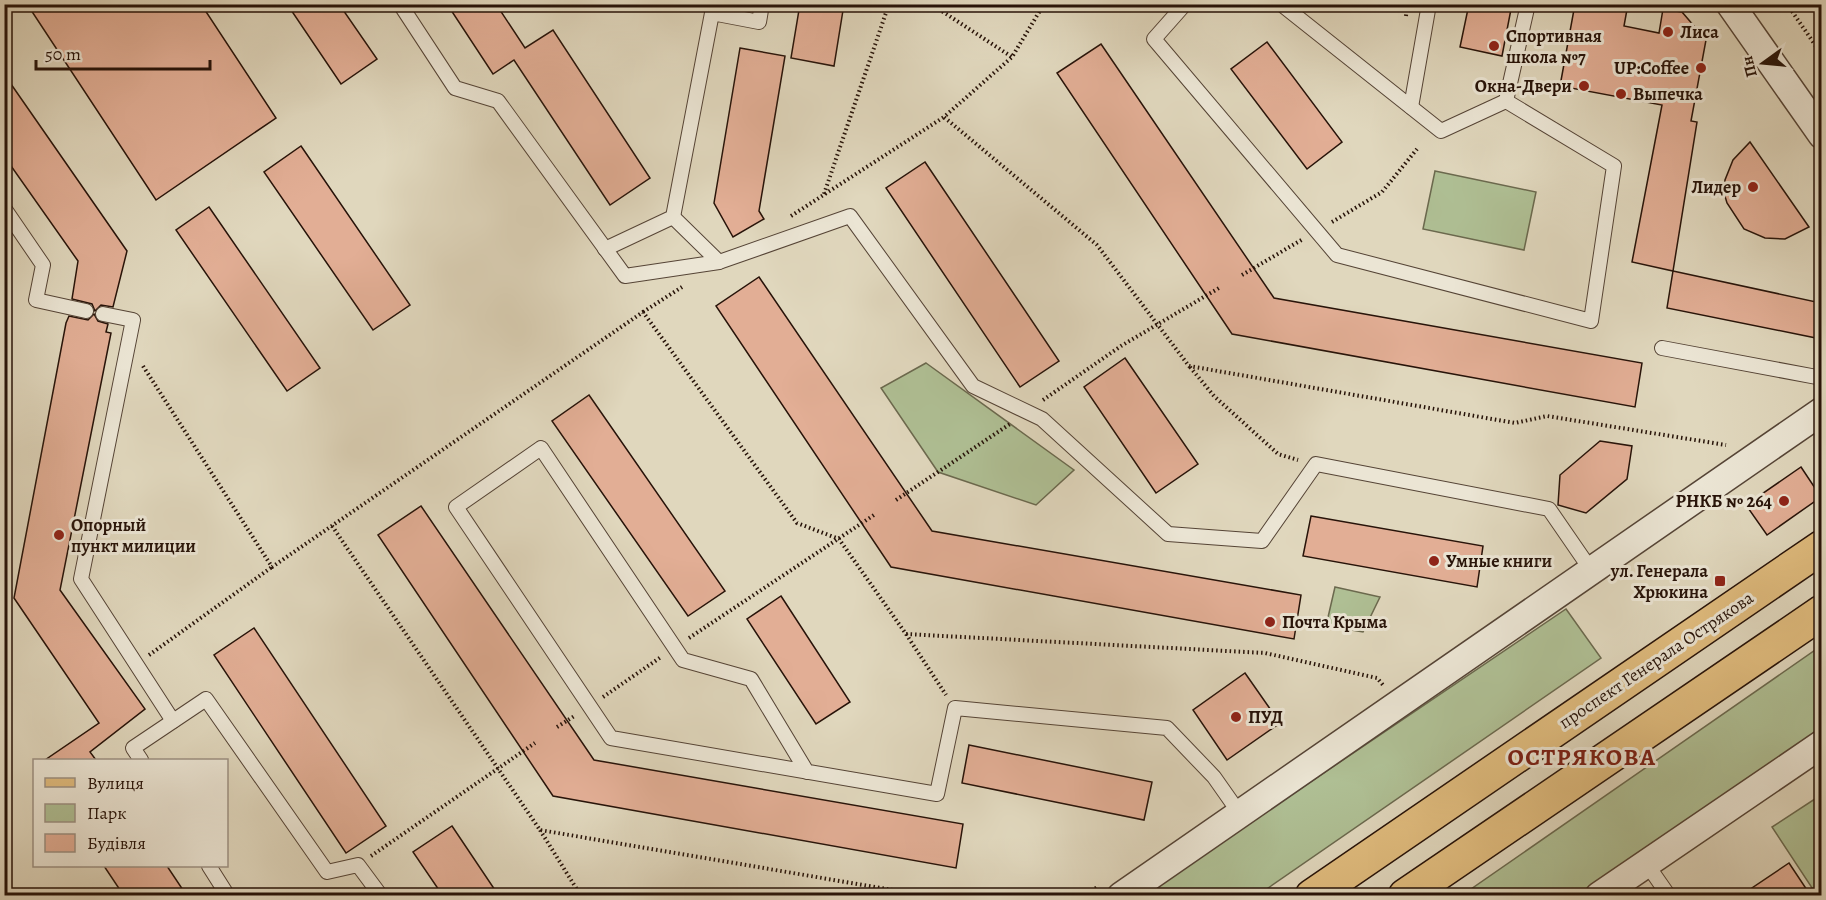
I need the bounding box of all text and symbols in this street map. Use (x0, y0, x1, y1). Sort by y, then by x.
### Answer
place label: Лиса (1680, 20, 1719, 44)
place label: Спортивная школа №7 (1506, 24, 1602, 69)
marker: Лиса (1661, 25, 1675, 39)
scale bar (36, 33, 210, 71)
north arrow (1733, 33, 1793, 93)
marker: Спортивная школа №7 (1487, 39, 1501, 53)
text: 50 m (45, 42, 81, 66)
text: Пн (1736, 54, 1763, 80)
place label: UP:Coffee (1614, 56, 1689, 80)
marker: UP:Coffee (1694, 61, 1708, 75)
place label: Окна-Двери (1475, 74, 1572, 98)
marker: Окна-Двери (1577, 79, 1591, 93)
place label: Выпечка (1633, 82, 1703, 106)
marker: Выпечка (1614, 87, 1628, 101)
place label: Лидер (1691, 175, 1741, 199)
marker: Лидер (1746, 180, 1760, 194)
place label: РНКБ № 264 (1676, 489, 1773, 513)
marker: РНКБ № 264 (1777, 494, 1791, 508)
place label: Опорный пункт милиции (71, 513, 196, 558)
marker: Опорный пункт милиции (52, 528, 66, 542)
place label: Умные книги (1446, 549, 1553, 573)
marker: Умные книги (1427, 554, 1441, 568)
place label: ул. Генерала Хрюкина (1610, 559, 1708, 604)
marker: ул. Генерала Хрюкина (1713, 574, 1727, 588)
street label: проспект Генерала Острякова (1554, 585, 1759, 734)
place label: Почта Крыма (1282, 610, 1388, 634)
marker: Почта Крыма (1263, 615, 1277, 629)
place label: ПУД (1248, 705, 1283, 729)
marker: ПУД (1229, 710, 1243, 724)
district label: ОСТРЯКОВА (1508, 741, 1657, 773)
legend (33, 759, 228, 867)
text: Вулиця (87, 771, 144, 795)
text: Парк (87, 801, 127, 825)
text: Будівля (87, 831, 146, 855)

